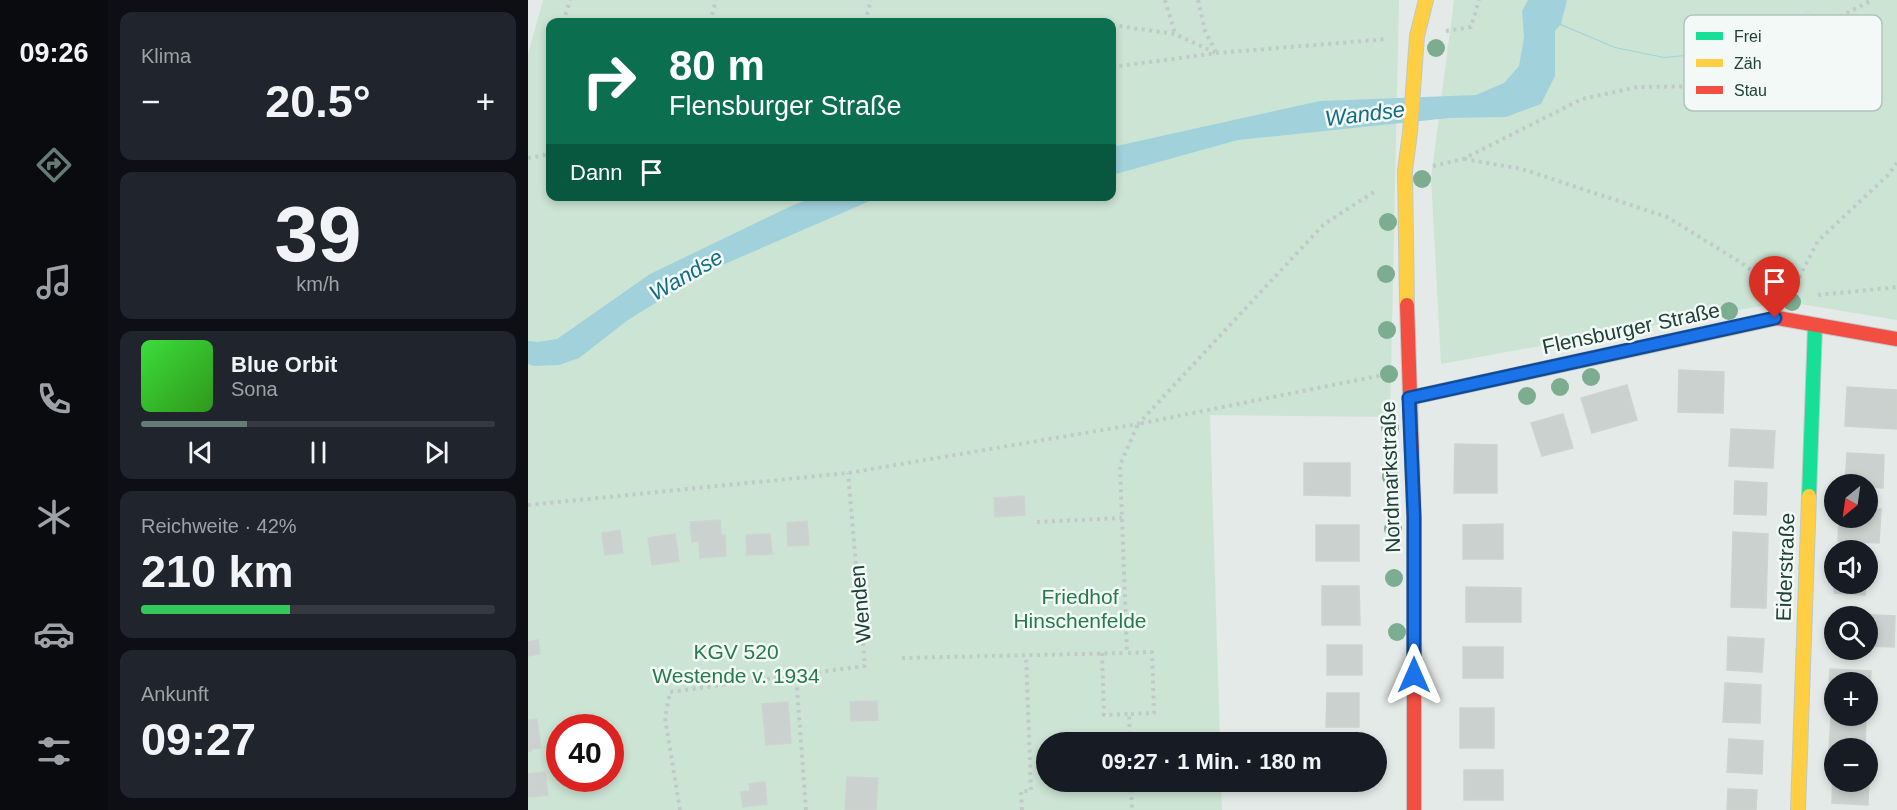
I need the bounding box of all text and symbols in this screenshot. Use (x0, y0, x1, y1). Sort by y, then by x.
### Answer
legend (1684, 15, 1882, 111)
text: Frei (1734, 28, 1762, 45)
text: 09:26 (19, 38, 89, 68)
icon: right (570, 42, 648, 120)
text: 80 m (669, 42, 765, 89)
text: Klima (141, 45, 191, 67)
text: Zäh (1734, 55, 1762, 72)
text: 20.5° (265, 76, 371, 127)
text: Stau (1734, 82, 1767, 99)
text: − (141, 83, 160, 120)
text: + (476, 83, 495, 120)
text: Flensburger Straße (669, 91, 902, 121)
water label: Wandse (1324, 97, 1406, 131)
icon: directions (33, 144, 75, 186)
icon: arrive (635, 156, 668, 189)
text: Dann (570, 160, 623, 185)
text: 39 (275, 190, 361, 278)
water label: Wandse (645, 244, 727, 306)
pin (1749, 256, 1800, 318)
icon: music (33, 261, 75, 303)
icon: arrive (1758, 265, 1791, 298)
text: km/h (296, 273, 340, 295)
street label: Flensburger Straße (1540, 298, 1722, 358)
text: Blue Orbit (231, 352, 337, 377)
icon: phone (33, 378, 75, 420)
text: Sona (231, 378, 278, 400)
street label: Nordmarkstraße (1376, 401, 1404, 553)
icon: previous (184, 436, 217, 469)
icon: pause (302, 436, 335, 469)
icon: next (420, 436, 453, 469)
north arrow (1824, 474, 1878, 528)
map controls (1824, 474, 1878, 792)
icon: climate (33, 496, 75, 538)
street label: Eiderstraße (1772, 512, 1798, 622)
text: Reichweite · 42% (141, 515, 297, 537)
button: sound (1824, 540, 1878, 594)
text: 210 km (141, 546, 294, 597)
street label: Wenden (845, 564, 875, 644)
park label: Friedhof Hinschenfelde (1013, 585, 1147, 632)
button: search (1824, 606, 1878, 660)
icon: car (33, 613, 75, 655)
park label: KGV 520 Westende v. 1934 (652, 640, 820, 687)
position arrow (1382, 643, 1446, 707)
button: + (1824, 672, 1878, 726)
text: Ankunft (141, 683, 209, 705)
text: 09:27 (141, 714, 256, 765)
speed limit sign: 40 (546, 714, 624, 792)
icon: filters (33, 730, 75, 772)
button: − (1824, 738, 1878, 792)
text: 09:27 · 1 Min. · 180 m (1101, 749, 1322, 774)

